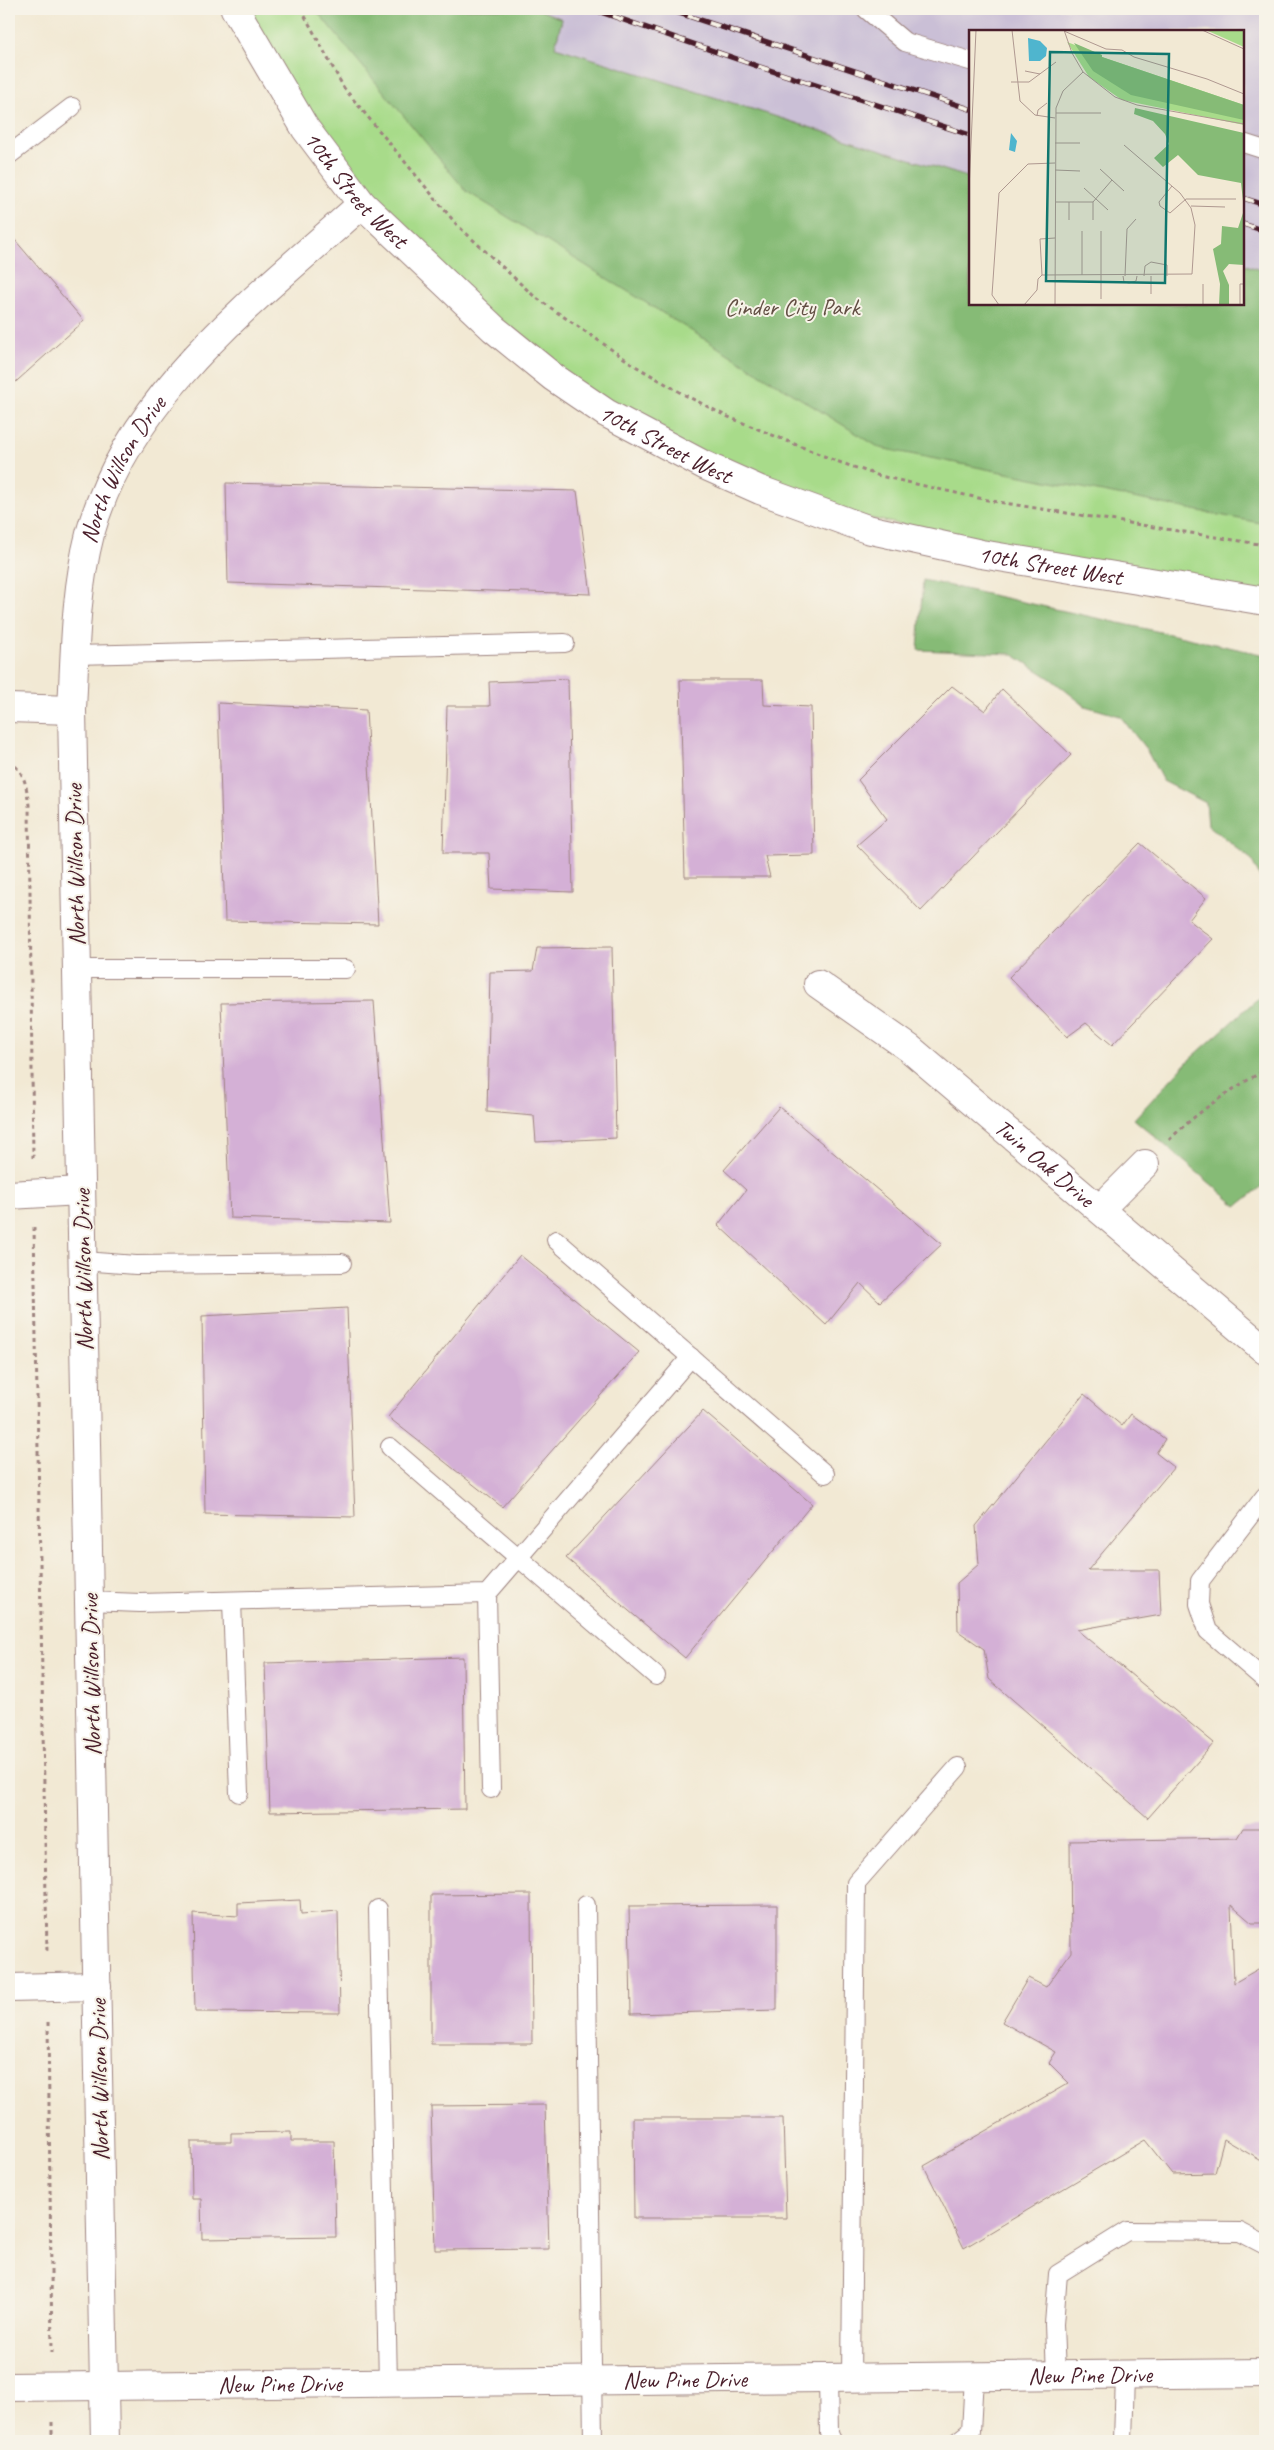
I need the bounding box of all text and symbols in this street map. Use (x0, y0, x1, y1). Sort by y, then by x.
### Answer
inset map (969, 30, 1244, 305)
street label: 10th Street West (297, 125, 416, 256)
park label: Cinder City Park (725, 292, 861, 322)
street label: North Willson Drive (73, 388, 174, 546)
street label: 10th Street West (593, 397, 738, 491)
street label: 10th Street West (976, 539, 1126, 592)
street label: North Willson Drive (59, 782, 91, 946)
street label: Twin Oak Drive (989, 1112, 1102, 1215)
street label: North Willson Drive (67, 1187, 99, 1351)
street label: North Willson Drive (75, 1592, 107, 1756)
street label: North Willson Drive (83, 1997, 115, 2161)
street label: New Pine Drive (1028, 2359, 1154, 2391)
street label: New Pine Drive (623, 2364, 749, 2395)
street label: New Pine Drive (218, 2368, 344, 2400)

